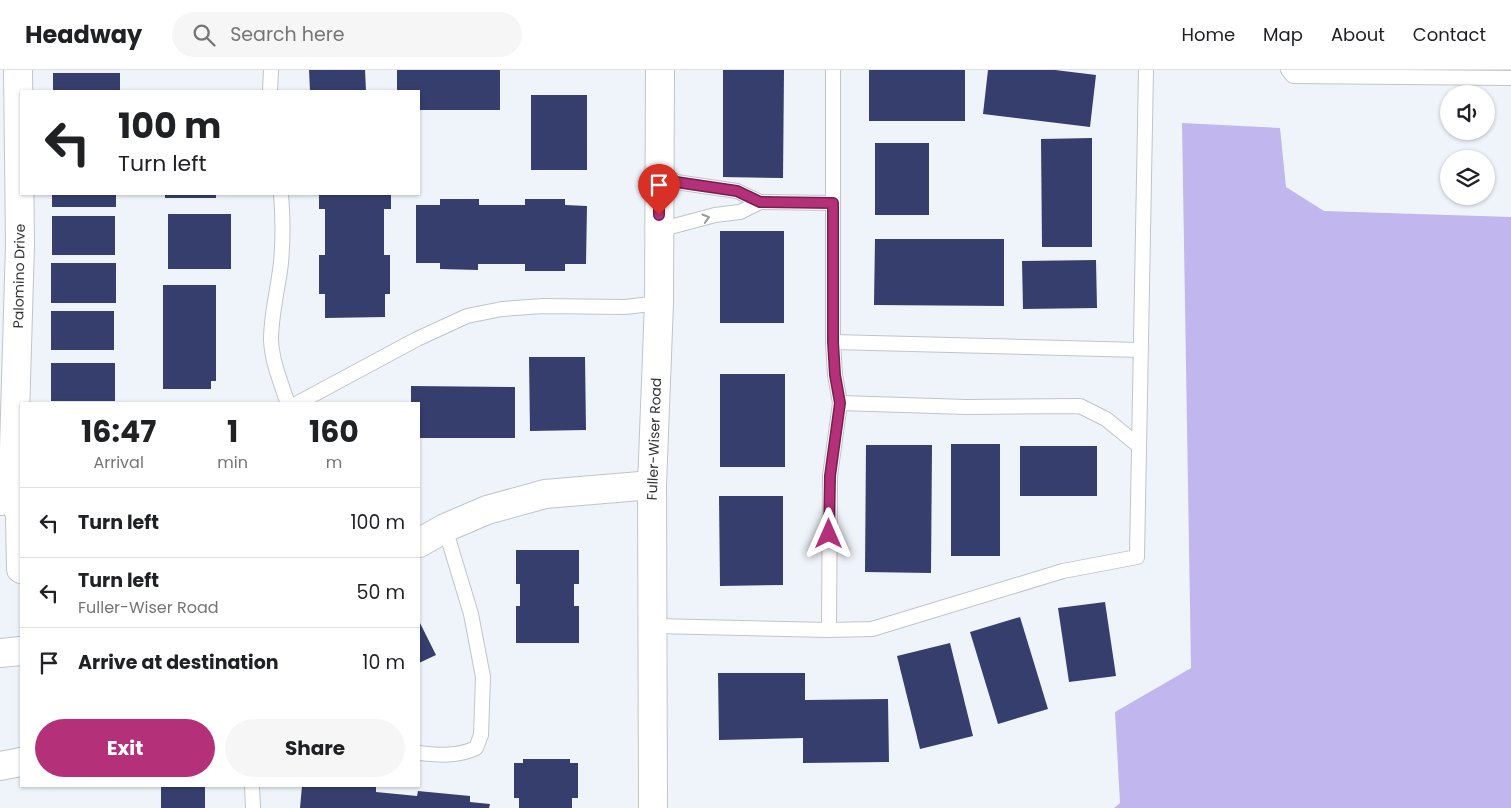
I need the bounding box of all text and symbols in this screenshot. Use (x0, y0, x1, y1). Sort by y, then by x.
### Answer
search box (172, 12, 522, 57)
text: Headway (25, 18, 142, 51)
icon: search (190, 21, 218, 49)
text: Search here (230, 21, 345, 48)
text: Home (1181, 22, 1235, 47)
text: Map (1263, 22, 1303, 47)
text: About (1331, 22, 1385, 47)
text: Contact (1413, 22, 1486, 47)
map controls (1440, 85, 1495, 205)
button: sound (1440, 85, 1495, 140)
text: 100 m (118, 101, 221, 150)
icon: left (35, 110, 100, 175)
text: Turn left (118, 148, 206, 179)
button: layers (1440, 150, 1495, 205)
pin (638, 164, 680, 215)
icon: arrive (645, 171, 673, 199)
one-way arrow (702, 213, 710, 223)
street label: Palomino Drive (8, 223, 30, 328)
street label: Fuller-Wiser Road (642, 377, 666, 501)
text: 16:47 (81, 410, 156, 453)
text: 1 (227, 410, 238, 453)
text: 160 (309, 410, 359, 453)
text: Arrival (93, 451, 144, 474)
text: min (217, 451, 248, 474)
text: m (326, 451, 342, 474)
position arrow (802, 507, 854, 559)
icon: left (35, 509, 63, 537)
text: Turn left (78, 509, 159, 536)
text: 100 m (350, 509, 405, 536)
text: Turn left (78, 567, 159, 594)
icon: left (35, 579, 63, 607)
text: 50 m (356, 579, 405, 606)
text: Fuller-Wiser Road (78, 596, 219, 619)
icon: arrive (35, 649, 63, 677)
text: Arrive at destination (78, 649, 279, 676)
text: 10 m (362, 649, 405, 676)
button: Exit (35, 719, 215, 777)
button: Share (225, 719, 405, 777)

